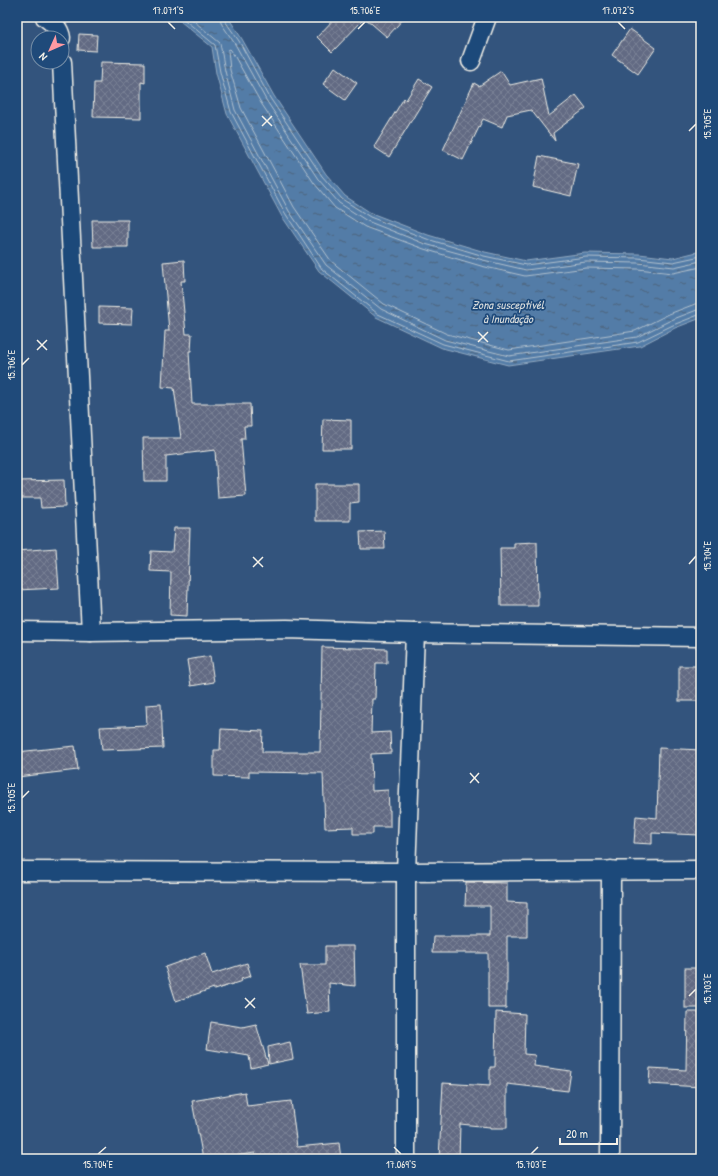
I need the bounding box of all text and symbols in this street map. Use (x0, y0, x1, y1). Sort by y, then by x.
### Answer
text: 17.071°S (153, 4, 184, 17)
text: 15.706°E (350, 4, 381, 17)
text: 17.072°S (602, 4, 634, 17)
north arrow (30, 30, 70, 70)
text: N (36, 50, 50, 64)
text: 15.705°E (701, 108, 714, 139)
water label: Zona susceptivél à Inundação (472, 296, 545, 327)
text: 15.706°E (5, 349, 18, 380)
text: 15.704°E (701, 540, 714, 571)
text: 15.705°E (5, 782, 18, 813)
text: 15.703°E (701, 973, 714, 1004)
scale bar (560, 1120, 617, 1146)
text: 20 m (566, 1125, 588, 1142)
text: 15.704°E (83, 1158, 114, 1171)
text: 17.069°S (386, 1158, 416, 1171)
text: 15.703°E (516, 1158, 547, 1171)

